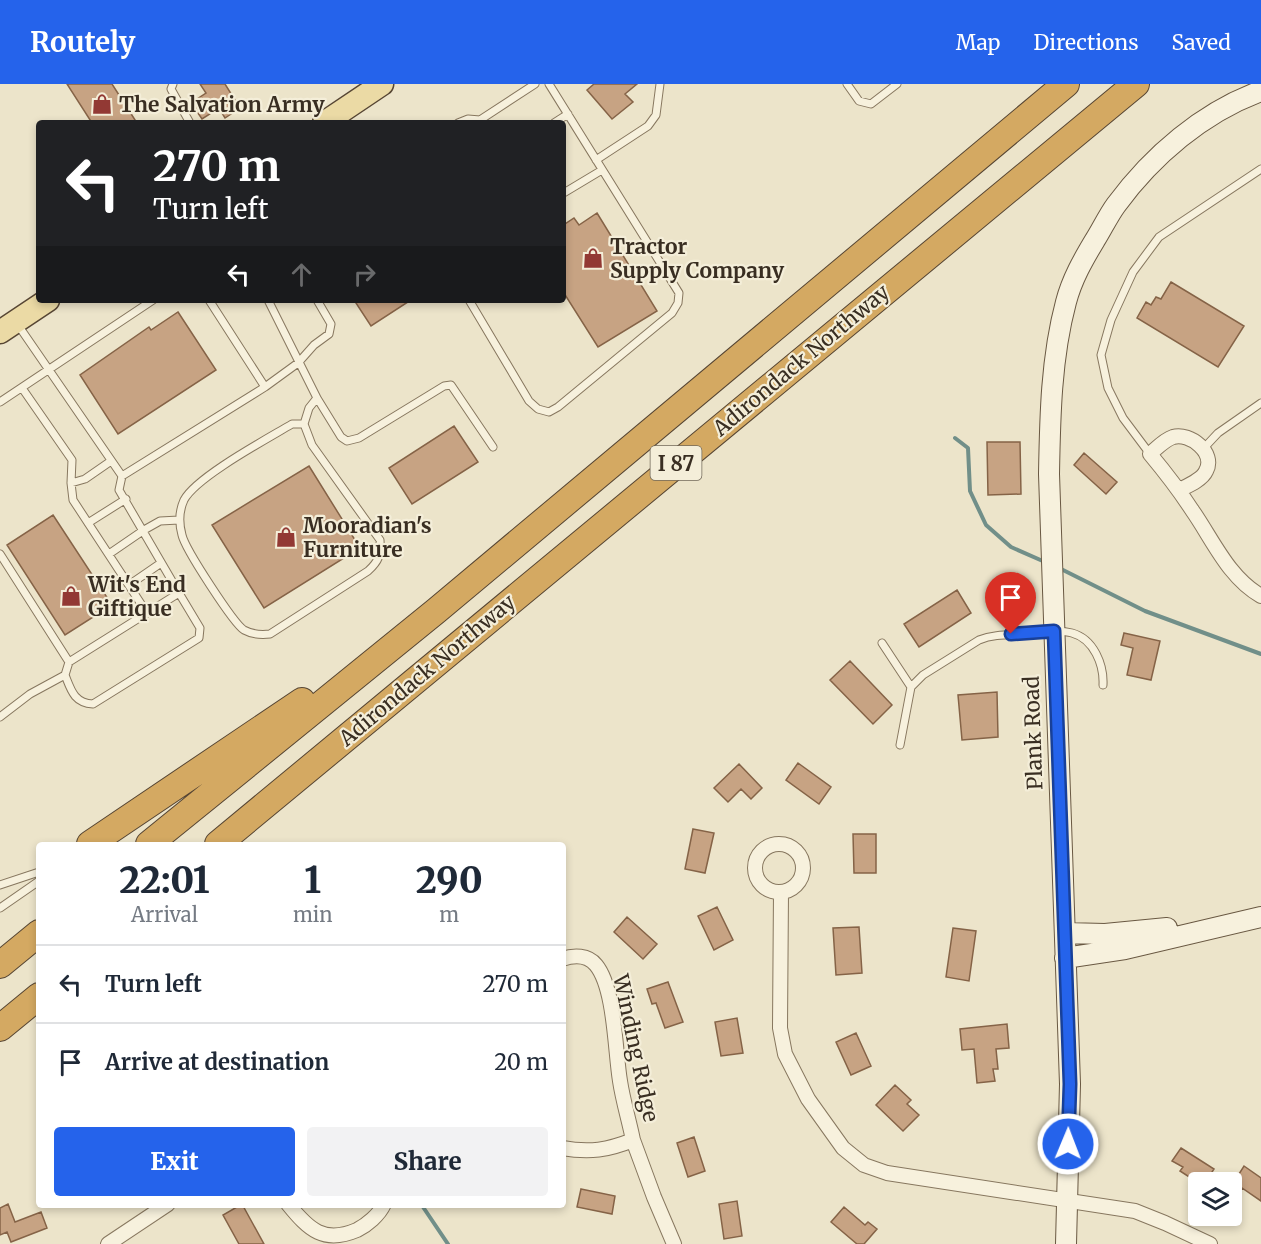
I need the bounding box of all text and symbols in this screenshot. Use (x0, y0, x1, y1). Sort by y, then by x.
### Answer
text: Routely (30, 24, 135, 60)
text: Map (956, 29, 1000, 56)
text: Directions (1033, 29, 1138, 56)
text: Saved (1171, 29, 1231, 56)
place label: The Salvation Army (119, 91, 325, 118)
shop icon: The Salvation Army (90, 92, 114, 116)
text: 270 m (153, 140, 280, 192)
icon: left (54, 144, 132, 222)
text: Turn left (153, 192, 268, 226)
place label: Tractor Supply Company (610, 233, 785, 284)
shop icon: Tractor Supply Company (581, 246, 605, 270)
icon: left (222, 258, 255, 291)
icon: ahead (285, 258, 318, 291)
icon: right (348, 258, 381, 291)
street label: Adirondack Northway (706, 278, 895, 442)
road number: I 87 (650, 446, 702, 480)
place label: Mooradian's Furniture (303, 512, 432, 563)
shop icon: Mooradian's Furniture (274, 525, 298, 549)
place label: Wit's End Giftique (87, 571, 186, 622)
pin (985, 572, 1036, 634)
icon: arrive (994, 581, 1027, 614)
shop icon: Wit's End Giftique (59, 584, 83, 608)
street label: Adirondack Northway (332, 588, 521, 752)
street label: Plank Road (1018, 675, 1048, 791)
text: 22:01 (119, 858, 210, 903)
text: 1 (304, 858, 321, 903)
text: 290 (416, 858, 483, 903)
text: Arrival (131, 902, 198, 927)
text: min (293, 902, 333, 927)
text: m (439, 902, 459, 927)
icon: left (54, 968, 87, 1001)
text: Turn left (105, 970, 202, 998)
text: 270 m (482, 970, 548, 998)
street label: Winding Ridge (607, 971, 665, 1124)
icon: arrive (54, 1046, 87, 1079)
text: Arrive at destination (105, 1048, 329, 1076)
text: 20 m (494, 1048, 548, 1076)
position arrow (1036, 1112, 1100, 1176)
button: Exit (54, 1127, 295, 1196)
button: Share (307, 1127, 548, 1196)
map controls (1188, 1172, 1242, 1226)
button: layers (1188, 1172, 1242, 1226)

